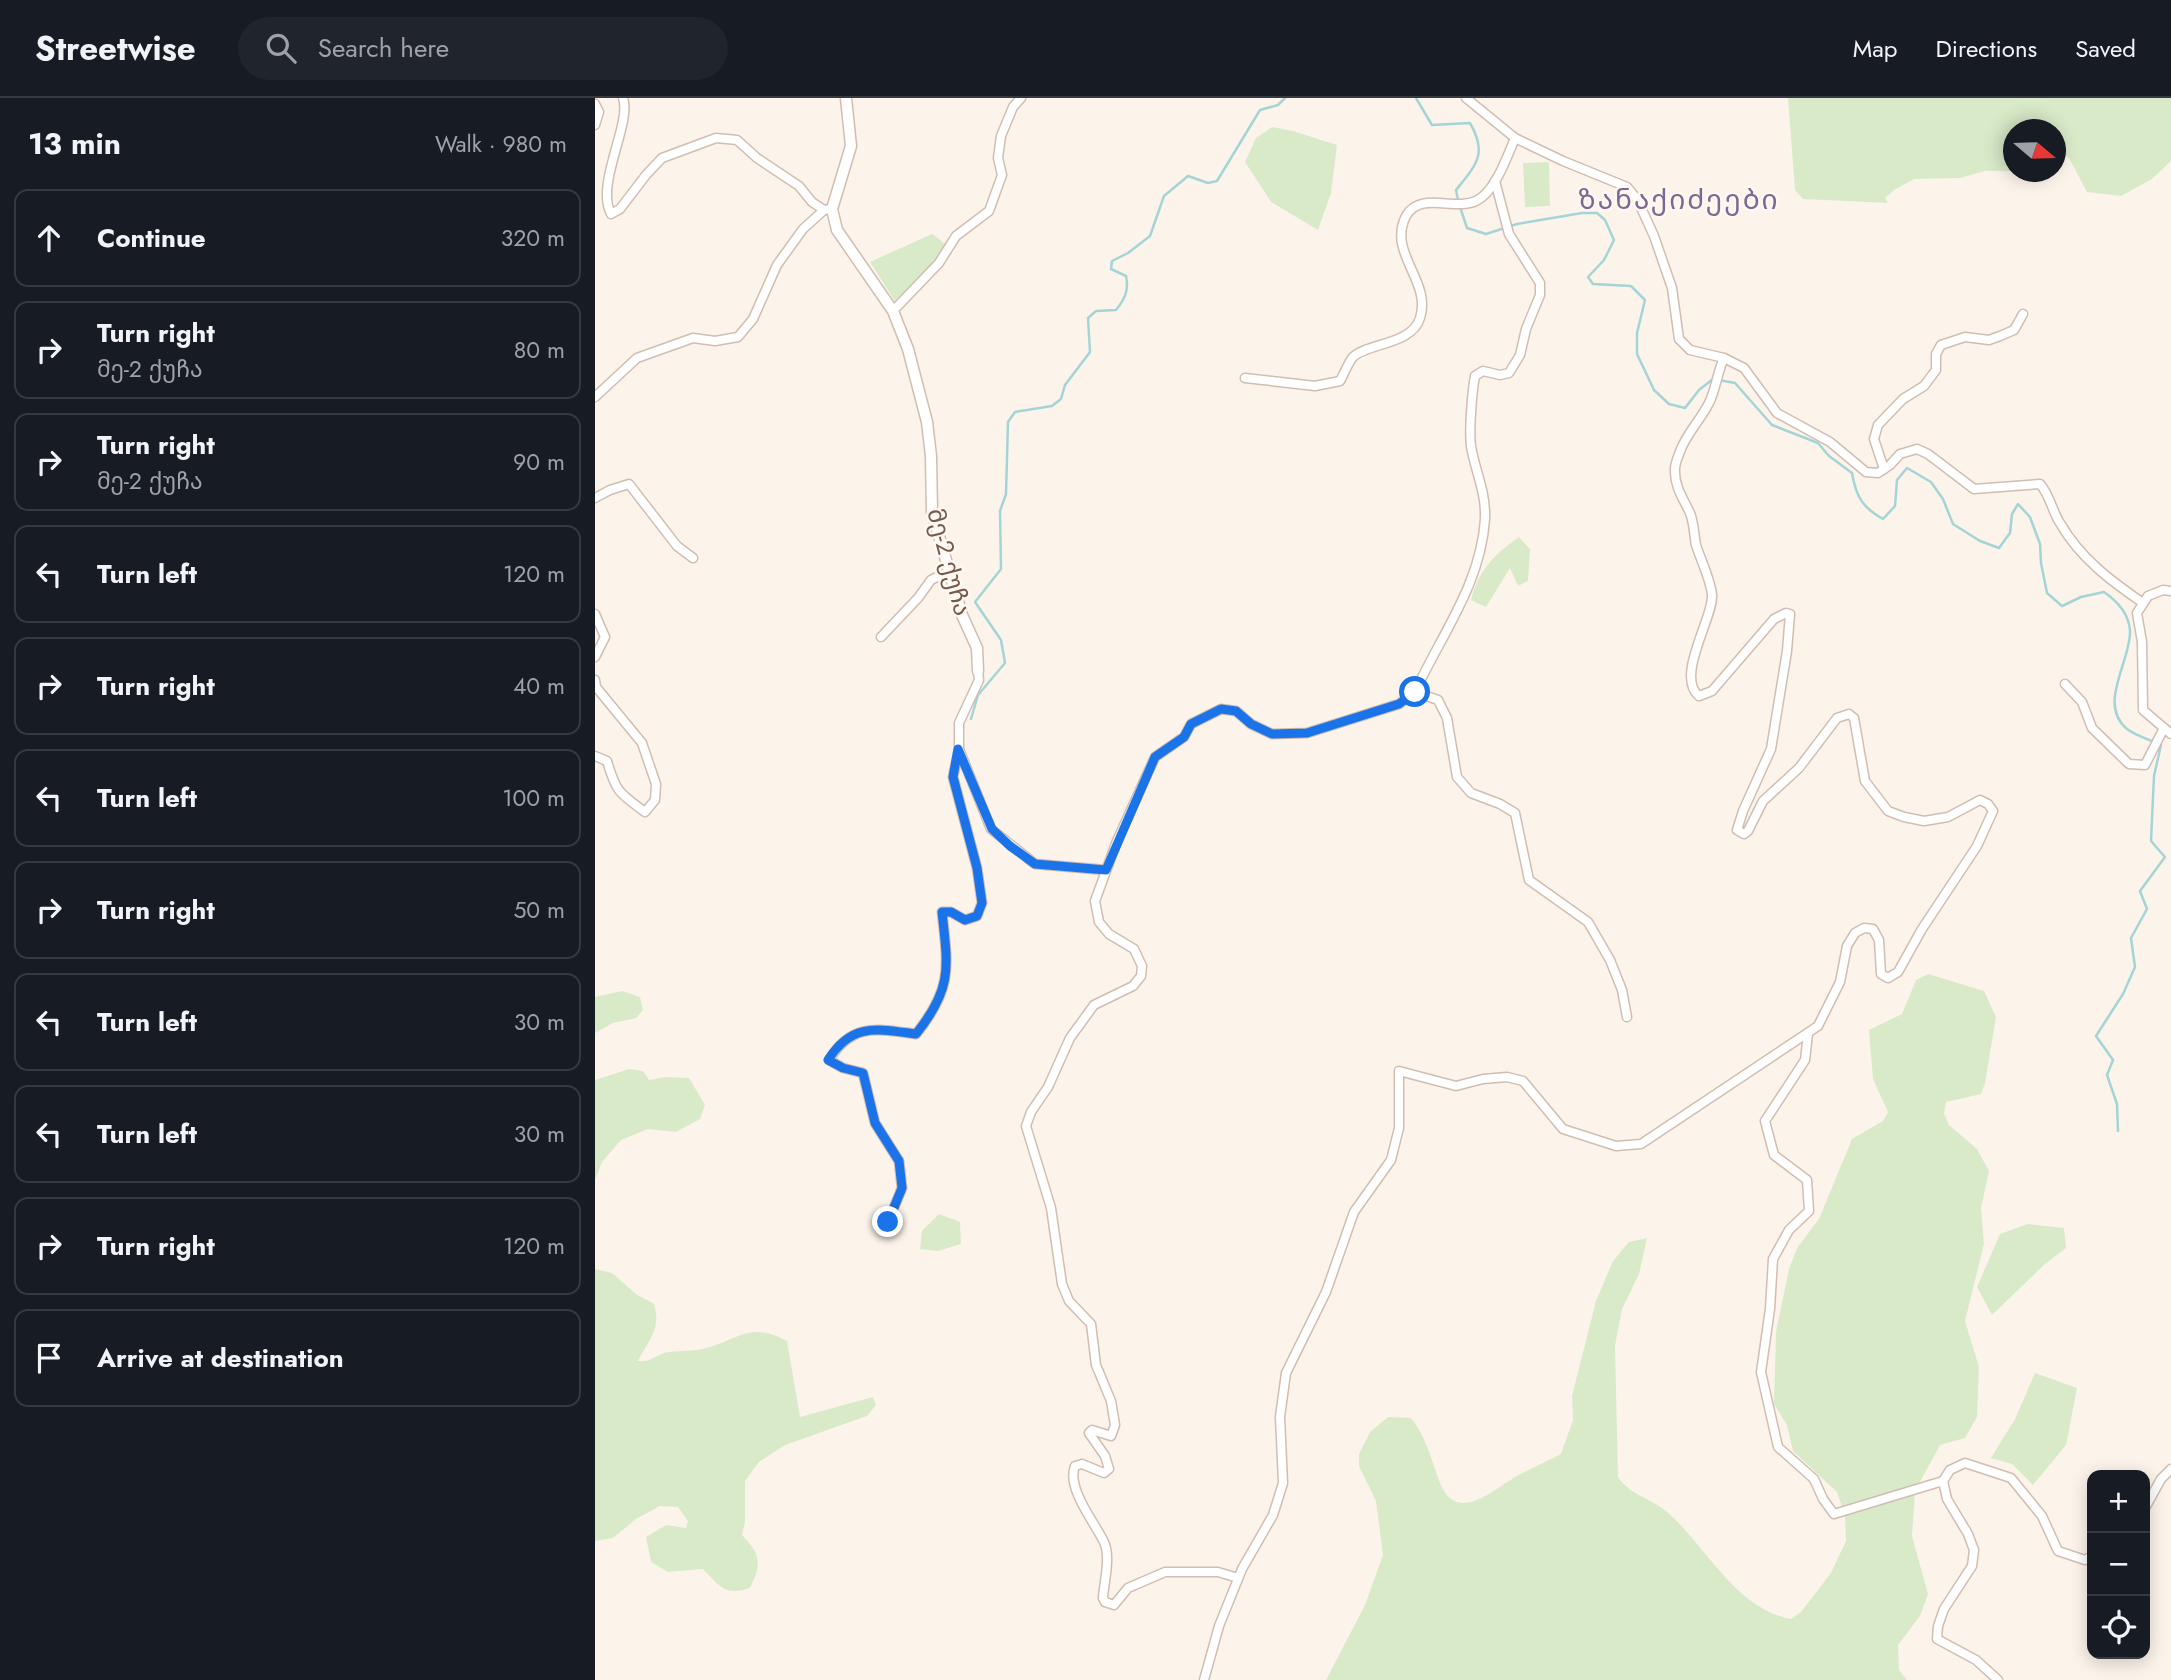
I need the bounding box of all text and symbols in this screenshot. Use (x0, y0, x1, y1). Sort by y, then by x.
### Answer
search box (238, 17, 728, 80)
text: Streetwise (35, 25, 196, 72)
icon: search (262, 29, 300, 67)
text: Search here (318, 29, 449, 67)
text: Map (1853, 31, 1898, 66)
text: Directions (1936, 31, 2037, 66)
text: Saved (2075, 31, 2136, 66)
north arrow (2003, 119, 2066, 182)
text: 13 min (28, 122, 121, 165)
text: Walk · 980 m (435, 127, 567, 161)
district label: ზანაქიძეები (1578, 179, 1780, 220)
icon: ahead (30, 219, 68, 257)
text: Continue (97, 219, 206, 257)
text: 320 m (501, 221, 565, 255)
text: Turn right (97, 314, 215, 352)
icon: right (30, 331, 68, 369)
text: 80 m (514, 333, 565, 367)
text: მე-2 ქუჩა (97, 352, 203, 386)
text: Turn right (97, 426, 215, 464)
icon: right (30, 443, 68, 481)
text: 90 m (513, 445, 565, 479)
text: მე-2 ქუჩა (97, 464, 203, 498)
street label: მე-2 ქუჩა (918, 504, 981, 620)
icon: left (30, 555, 68, 593)
text: Turn left (97, 555, 197, 593)
text: 120 m (503, 557, 565, 591)
icon: right (30, 667, 68, 705)
text: Turn right (97, 667, 215, 705)
text: 40 m (513, 669, 565, 703)
route start (1399, 676, 1430, 707)
icon: left (30, 779, 68, 817)
text: Turn left (97, 779, 197, 817)
text: 100 m (502, 781, 565, 815)
icon: right (30, 891, 68, 929)
text: Turn right (97, 891, 215, 929)
text: 50 m (513, 893, 565, 927)
icon: left (30, 1003, 68, 1041)
text: Turn left (97, 1003, 197, 1041)
text: 30 m (514, 1005, 565, 1039)
icon: left (30, 1115, 68, 1153)
text: Turn left (97, 1115, 197, 1153)
text: 30 m (514, 1117, 565, 1151)
route end (872, 1206, 903, 1237)
icon: right (30, 1227, 68, 1265)
text: Turn right (97, 1227, 215, 1265)
text: 120 m (503, 1229, 565, 1263)
icon: arrive (30, 1339, 68, 1377)
text: Arrive at destination (97, 1339, 344, 1377)
map controls (2087, 1470, 2150, 1659)
button: + (2087, 1470, 2150, 1533)
button: − (2087, 1533, 2150, 1596)
button: locate (2087, 1596, 2150, 1659)

